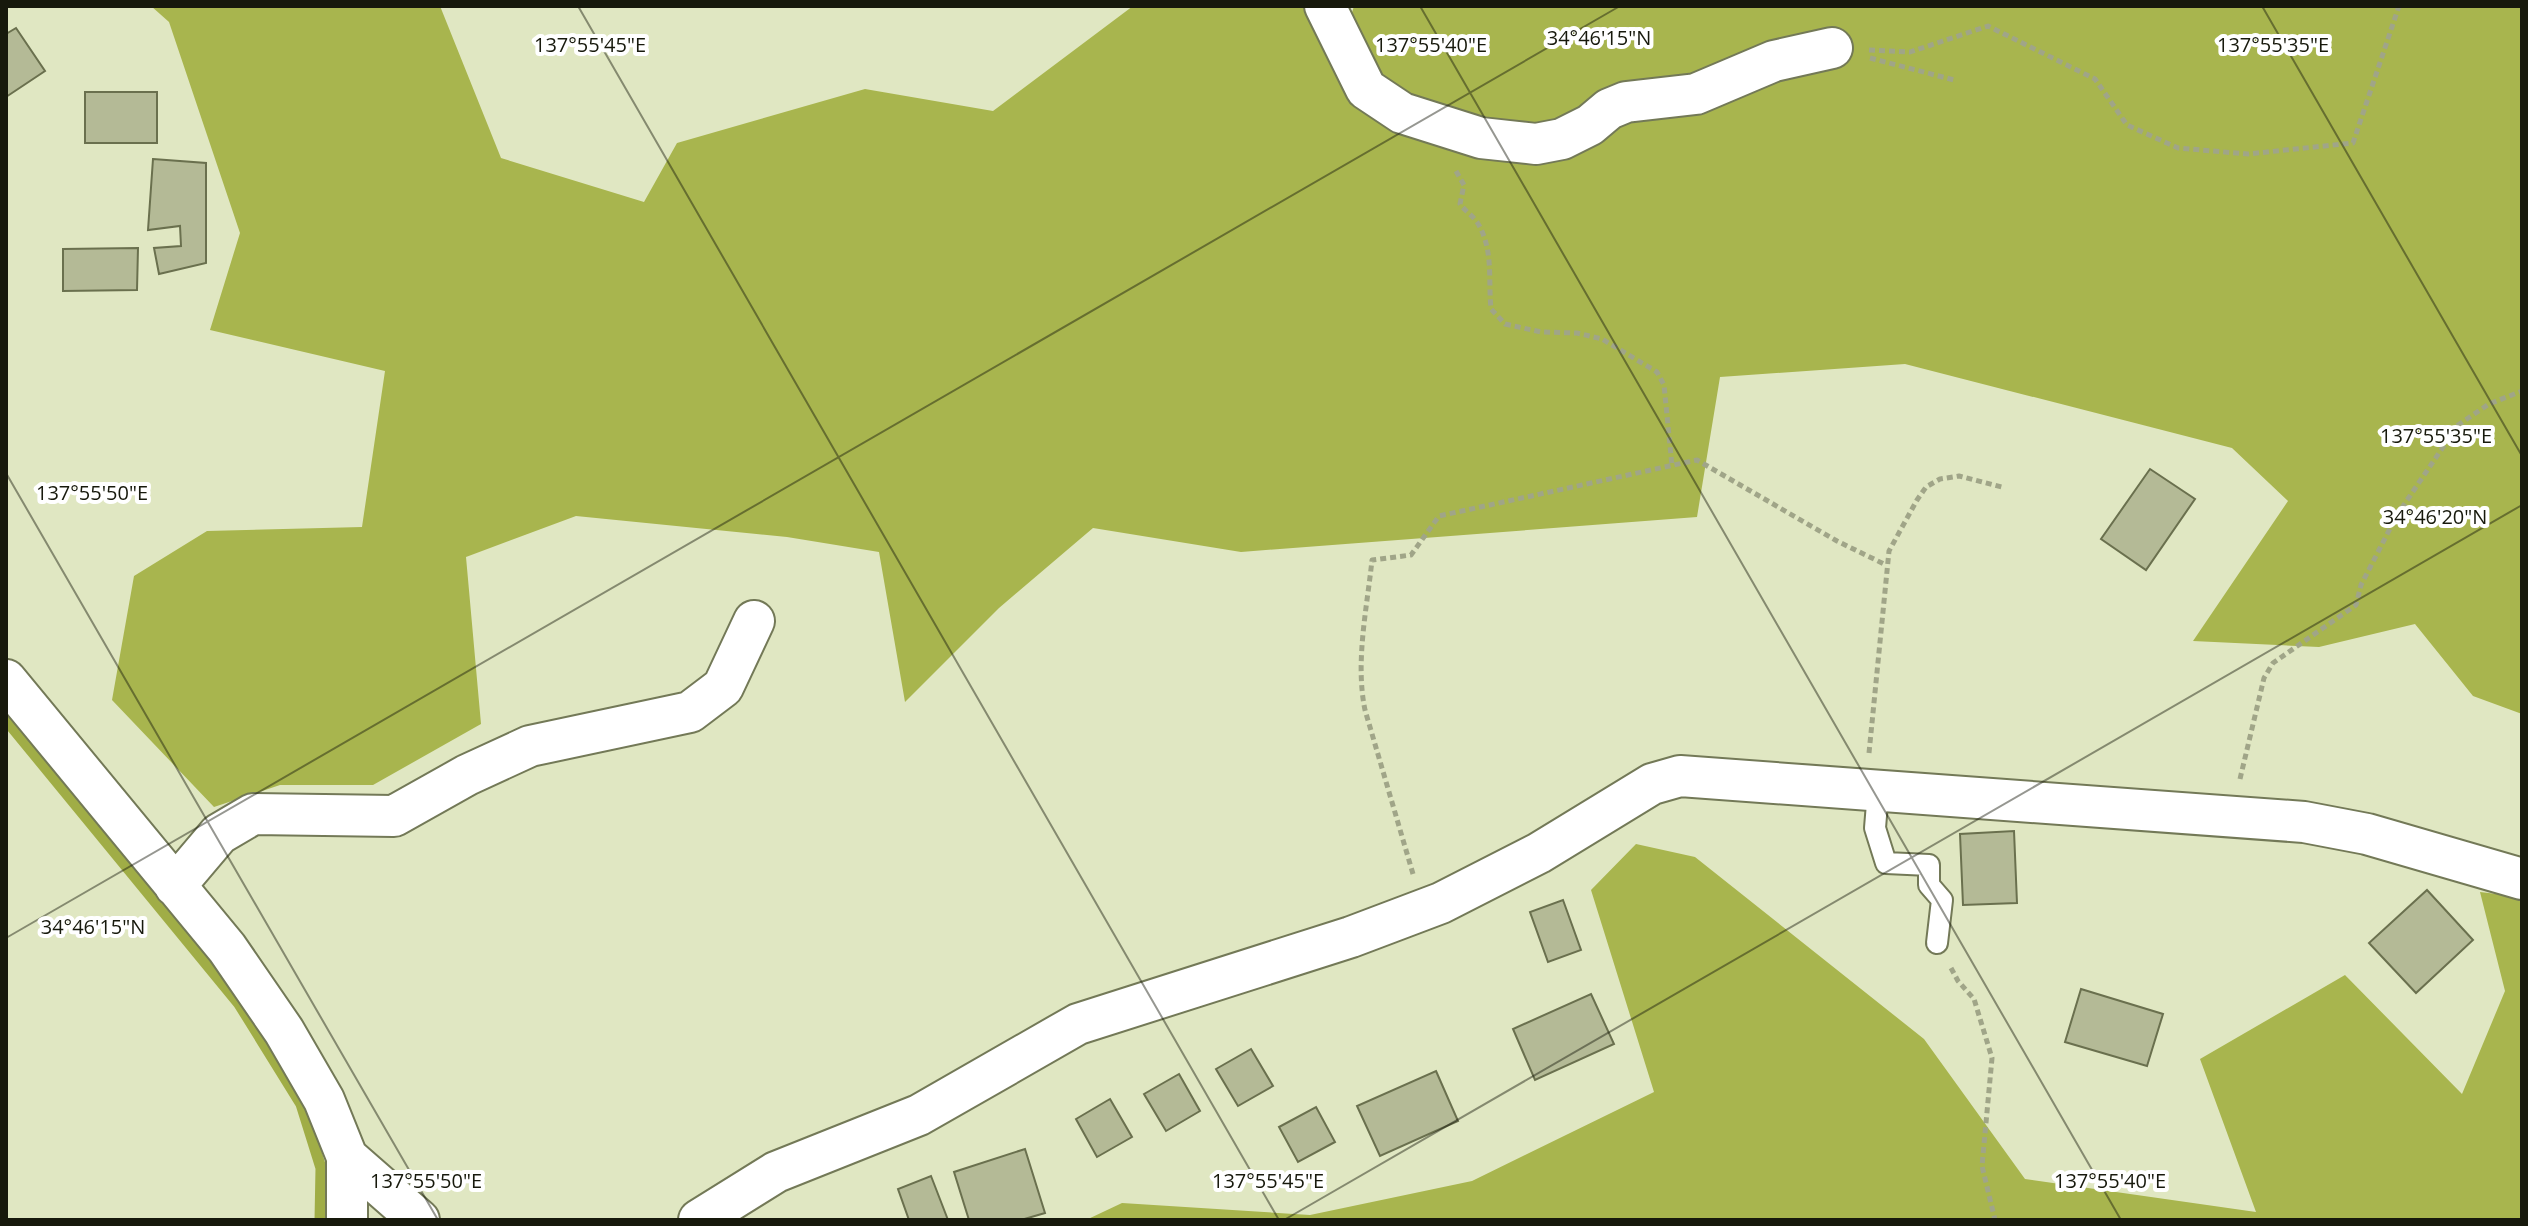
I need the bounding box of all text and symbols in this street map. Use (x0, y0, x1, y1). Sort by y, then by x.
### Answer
text: 34°46'15"N (1547, 24, 1651, 51)
text: 137°55'45"E (534, 31, 646, 58)
text: 137°55'40"E (1375, 31, 1487, 58)
text: 137°55'35"E (2217, 31, 2329, 58)
text: 137°55'35"E (2380, 422, 2492, 449)
text: 137°55'50"E (36, 479, 148, 506)
text: 34°46'20"N (2383, 503, 2487, 530)
text: 34°46'15"N (41, 913, 145, 940)
text: 137°55'50"E (370, 1167, 482, 1194)
text: 137°55'45"E (1212, 1167, 1324, 1194)
text: 137°55'40"E (2054, 1167, 2166, 1194)

